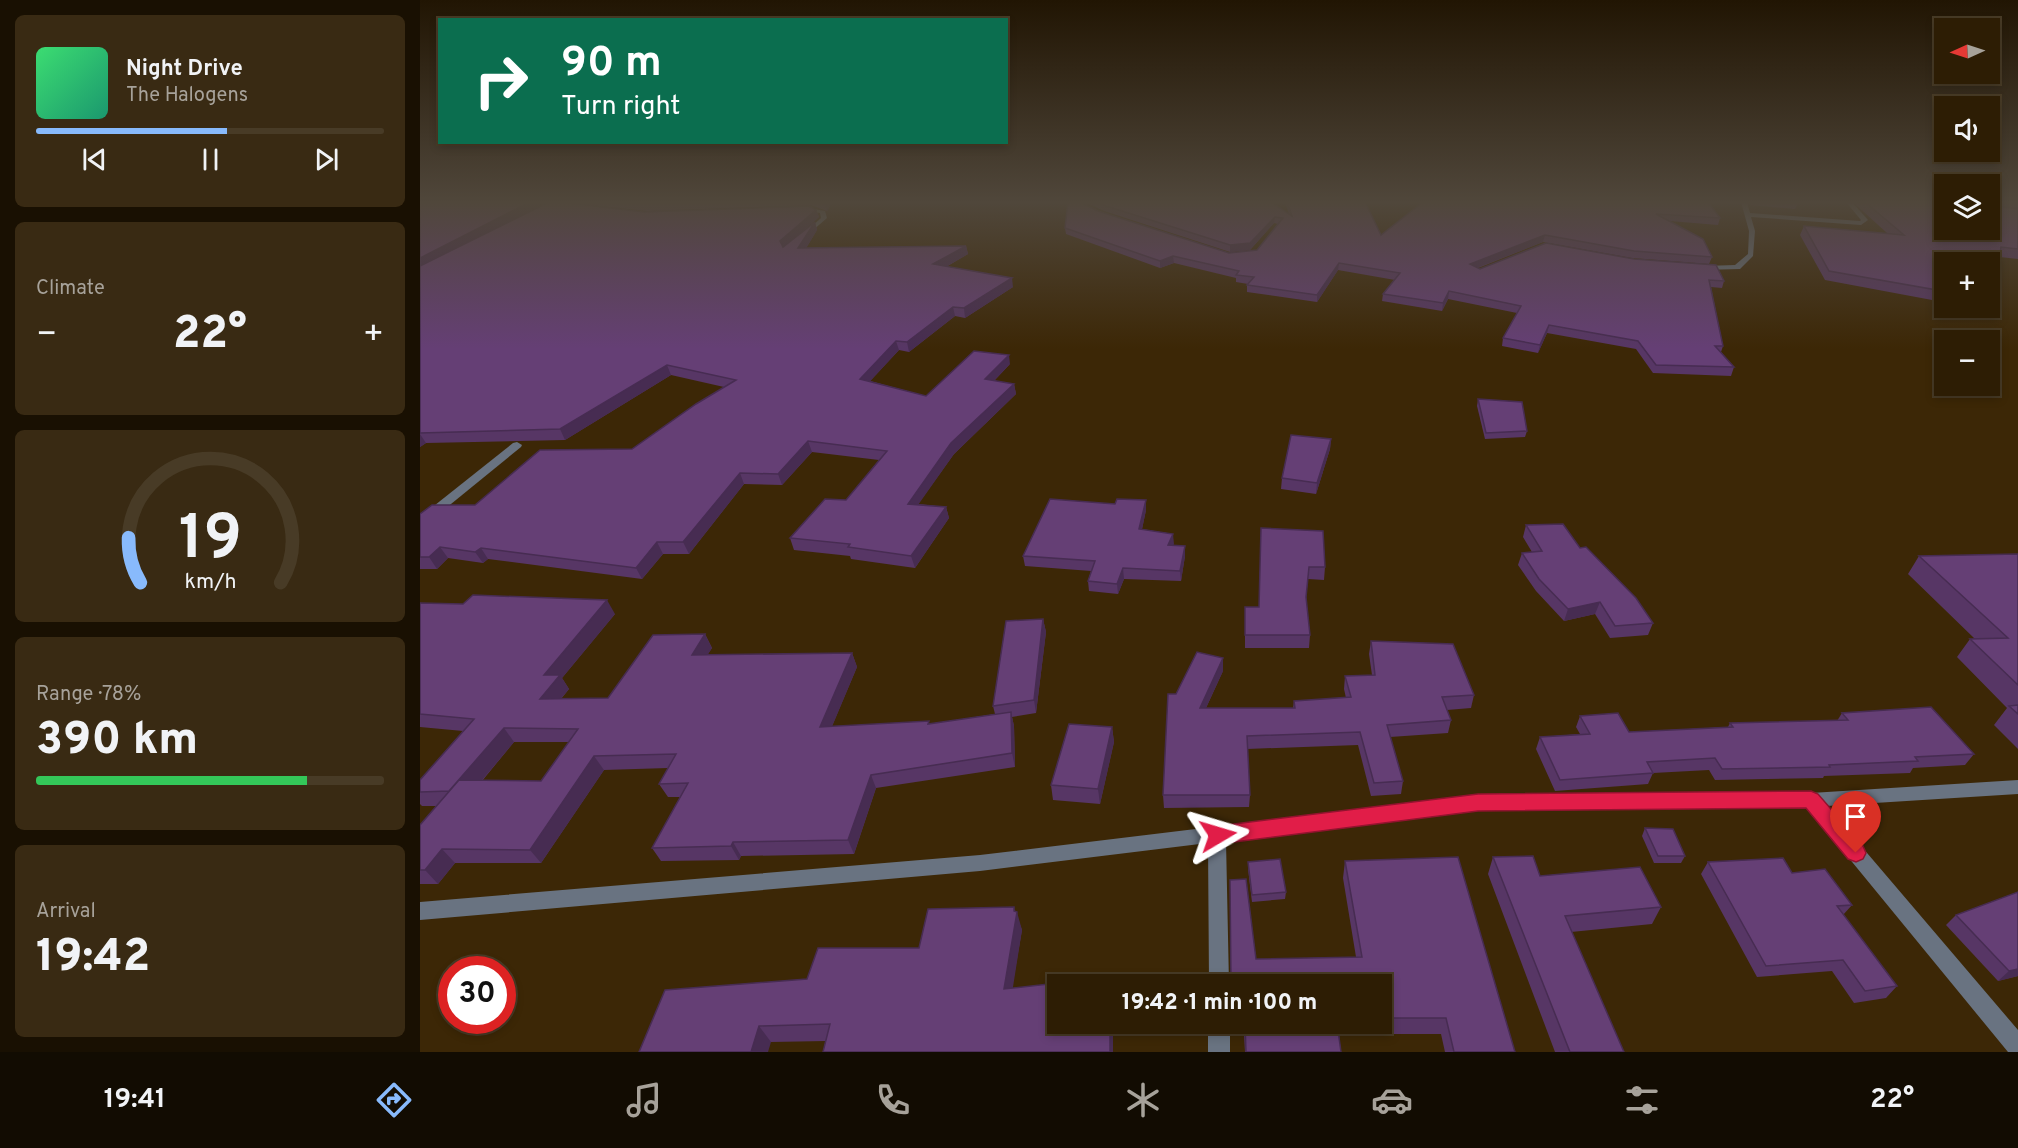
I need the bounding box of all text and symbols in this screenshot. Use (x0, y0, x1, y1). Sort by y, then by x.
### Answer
north arrow (1934, 18, 2000, 84)
map controls (1934, 18, 2000, 396)
text: 90 m (561, 38, 662, 91)
icon: right (462, 42, 540, 120)
text: Night Drive (126, 56, 243, 83)
text: The Halogens (126, 83, 248, 109)
text: Turn right (561, 90, 680, 124)
button: sound (1934, 96, 2000, 162)
icon: previous (78, 143, 111, 176)
icon: pause (194, 143, 227, 176)
icon: next (310, 143, 343, 176)
button: layers (1934, 174, 2000, 240)
button: + (1934, 252, 2000, 318)
text: Climate (36, 276, 105, 302)
text: 22° (173, 307, 247, 364)
text: − (36, 315, 57, 357)
text: + (363, 315, 384, 357)
button: − (1934, 330, 2000, 396)
text: 19 (178, 502, 242, 581)
text: km/h (184, 569, 236, 596)
text: Range · 78% (36, 682, 141, 708)
text: 390 km (36, 713, 198, 770)
pin (1830, 791, 1881, 853)
icon: arrive (1839, 800, 1872, 833)
position arrow (1186, 803, 1250, 867)
text: Arrival (36, 899, 96, 925)
text: 19:42 (36, 930, 150, 987)
speed limit sign: 30 (438, 956, 516, 1034)
text: 19:42 · 1 min · 100 m (1122, 990, 1317, 1017)
icon: directions (373, 1079, 415, 1121)
icon: music (623, 1079, 665, 1121)
icon: phone (872, 1079, 914, 1121)
icon: climate (1122, 1079, 1164, 1121)
icon: car (1371, 1079, 1413, 1121)
icon: filters (1621, 1079, 1663, 1121)
text: 19:41 (104, 1083, 166, 1117)
text: 22° (1870, 1083, 1914, 1117)

